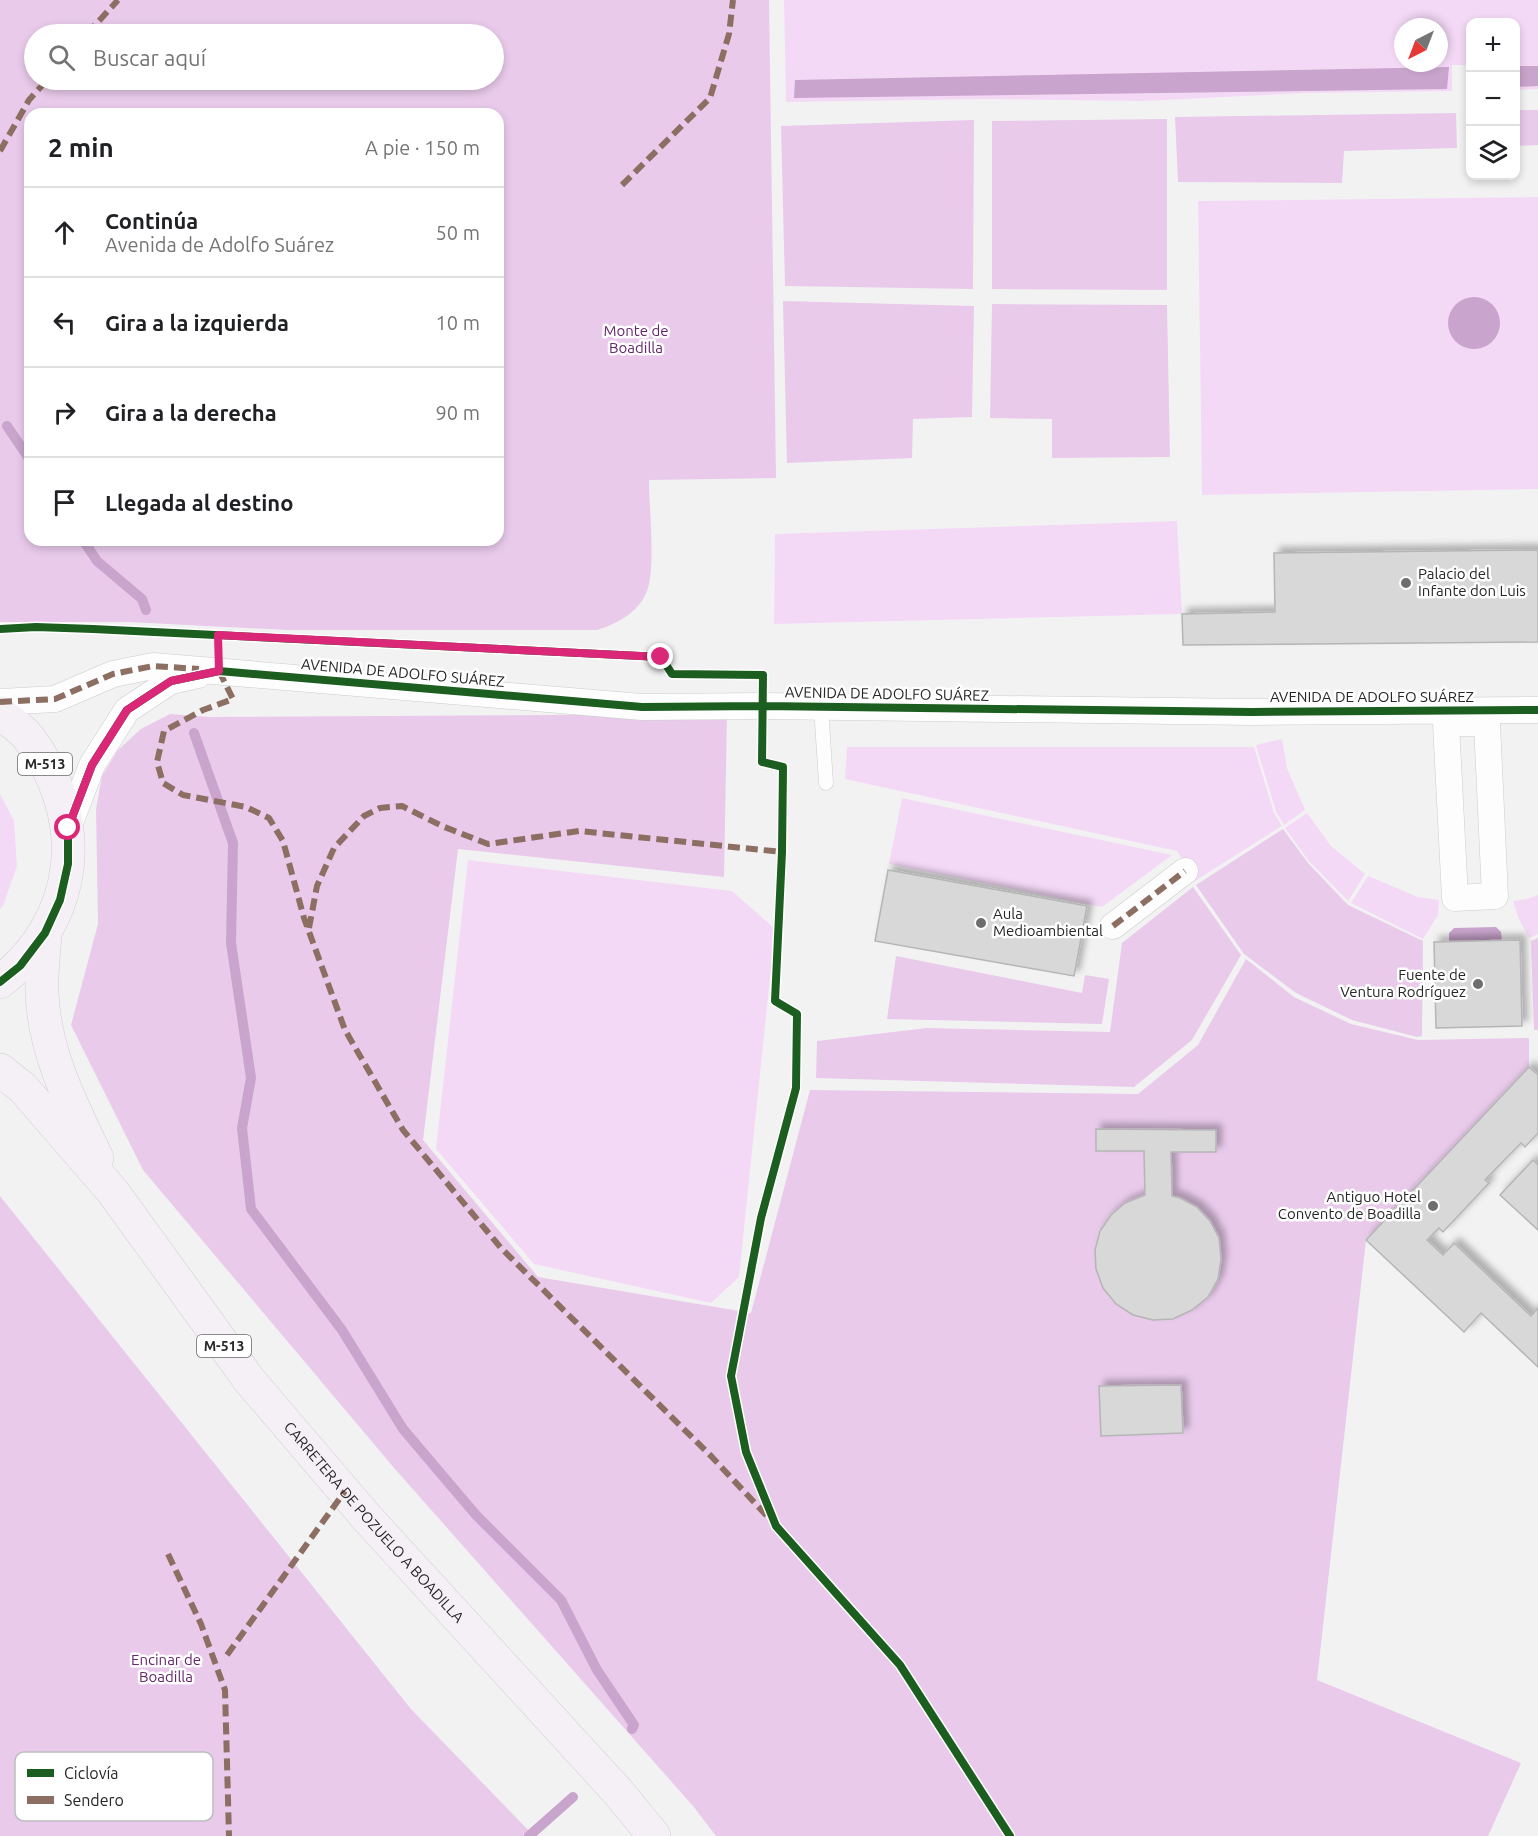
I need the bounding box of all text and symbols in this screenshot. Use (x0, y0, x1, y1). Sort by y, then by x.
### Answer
north arrow (1394, 18, 1448, 72)
map controls (1466, 18, 1520, 180)
button: + (1466, 18, 1520, 72)
search box (24, 24, 504, 90)
icon: search (45, 41, 78, 74)
text: Buscar aquí (93, 45, 206, 70)
button: − (1466, 72, 1520, 126)
button: layers (1466, 126, 1520, 180)
text: 2 min (48, 133, 114, 162)
text: A pie · 150 m (365, 136, 480, 159)
text: Continúa (105, 208, 198, 233)
icon: ahead (48, 216, 81, 249)
text: 50 m (436, 221, 480, 244)
text: Avenida de Adolfo Suárez (105, 233, 334, 256)
icon: left (48, 306, 81, 339)
text: Gira a la izquierda (105, 310, 289, 335)
text: 10 m (436, 311, 480, 334)
park label: Monte de Boadilla (603, 322, 669, 356)
icon: right (48, 396, 81, 429)
text: Gira a la derecha (105, 400, 277, 425)
text: 90 m (436, 401, 480, 424)
icon: arrive (48, 486, 81, 519)
text: Llegada al destino (105, 490, 293, 515)
place label: Palacio del Infante don Luis (1418, 565, 1526, 599)
marker: Palacio del Infante don Luis (1399, 576, 1413, 590)
route end (647, 643, 673, 669)
street label: AVENIDA DE ADOLFO SUÁREZ (301, 655, 505, 690)
street label: AVENIDA DE ADOLFO SUÁREZ (785, 683, 989, 704)
street label: AVENIDA DE ADOLFO SUÁREZ (1270, 688, 1474, 705)
road number: M-513 (18, 753, 72, 775)
route start (54, 814, 80, 840)
place label: Aula Medioambiental (993, 905, 1103, 939)
marker: Aula Medioambiental (974, 916, 988, 930)
place label: Fuente de Ventura Rodríguez (1340, 966, 1466, 1000)
marker: Fuente de Ventura Rodríguez (1471, 977, 1485, 991)
place label: Antiguo Hotel Convento de Boadilla (1278, 1188, 1421, 1222)
marker: Antiguo Hotel Convento de Boadilla (1426, 1199, 1440, 1213)
road number: M-513 (197, 1335, 251, 1357)
street label: CARRETERA DE POZUELO A BOADILLA (281, 1418, 468, 1626)
park label: Encinar de Boadilla (131, 1651, 201, 1685)
legend (15, 1752, 213, 1821)
text: Ciclovía (64, 1764, 119, 1782)
text: Sendero (64, 1791, 124, 1809)

